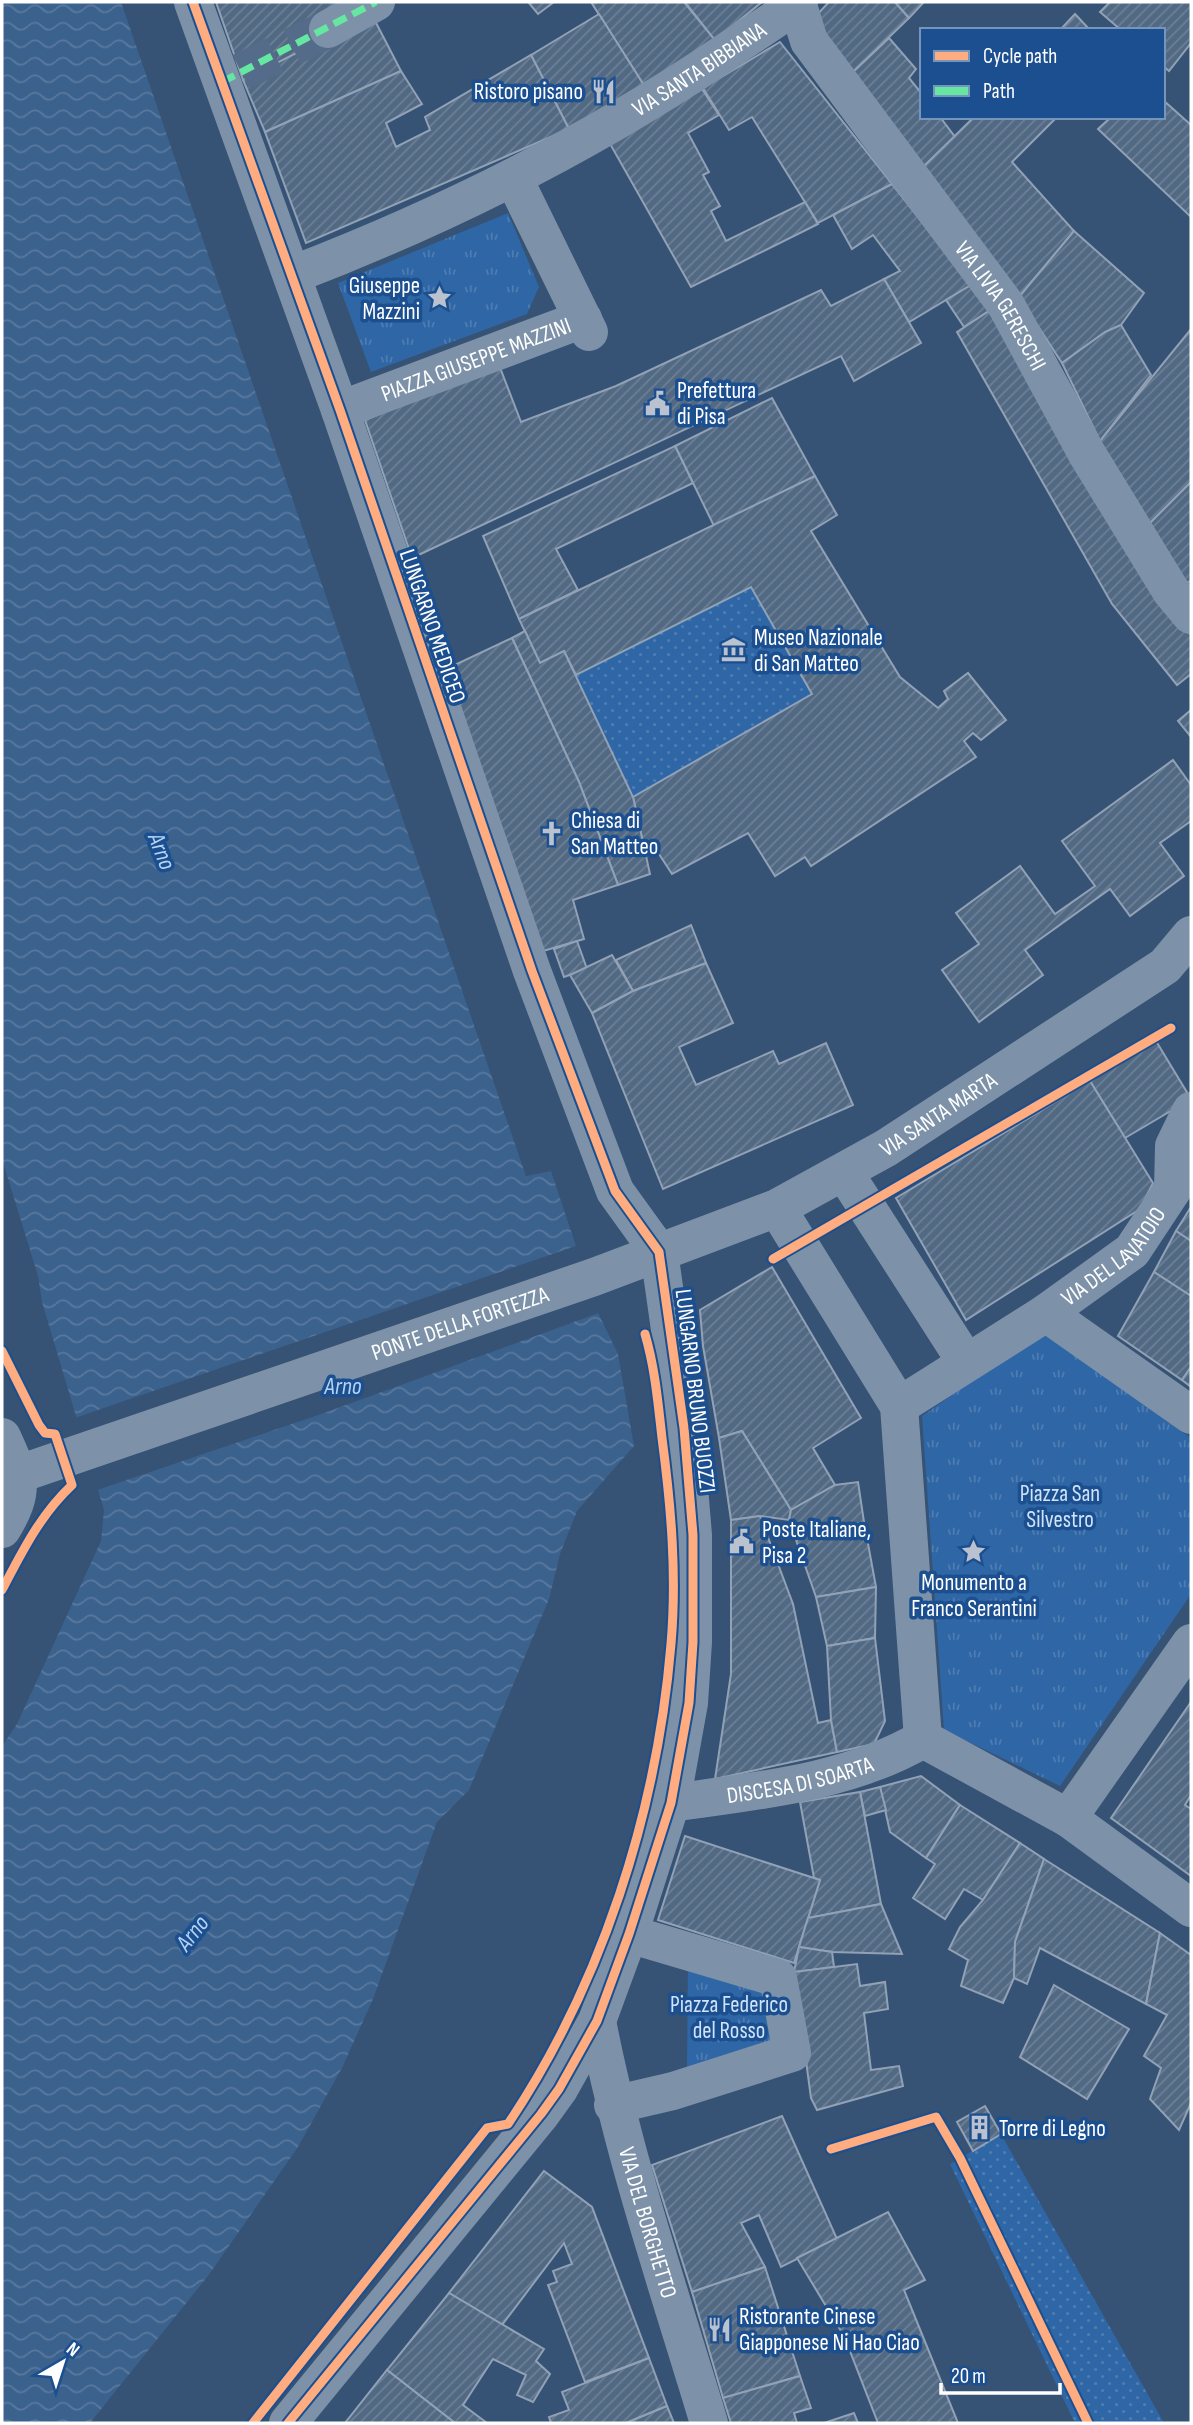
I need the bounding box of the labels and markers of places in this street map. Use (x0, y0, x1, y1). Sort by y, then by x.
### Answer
restaurant icon: Ristoro pisano (589, 77, 617, 105)
place label: Ristoro pisano (474, 78, 583, 106)
place label: Giuseppe Mazzini (349, 272, 420, 326)
place icon: Giuseppe Mazzini (426, 284, 454, 312)
place label: Prefettura di Pisa (677, 377, 756, 431)
public building icon: Prefettura di Pisa (643, 389, 671, 417)
place label: Museo Nazionale di San Matteo (754, 624, 883, 678)
museum icon: Museo Nazionale di San Matteo (720, 636, 748, 664)
place label: Chiesa di San Matteo (571, 807, 658, 861)
church icon: Chiesa di San Matteo (537, 819, 565, 847)
place label: Poste Italiane, Pisa 2 (762, 1516, 871, 1570)
public building icon: Poste Italiane, Pisa 2 (728, 1528, 756, 1556)
place icon: Monumento a Franco Serantini (960, 1538, 988, 1566)
place label: Monumento a Franco Serantini (911, 1569, 1037, 1623)
building icon: Torre di Legno (965, 2114, 993, 2142)
place label: Torre di Legno (999, 2115, 1106, 2143)
place label: Ristorante Cinese Giapponese Ni Hao Ciao (739, 2303, 920, 2357)
restaurant icon: Ristorante Cinese Giapponese Ni Hao Ciao (705, 2315, 733, 2343)

